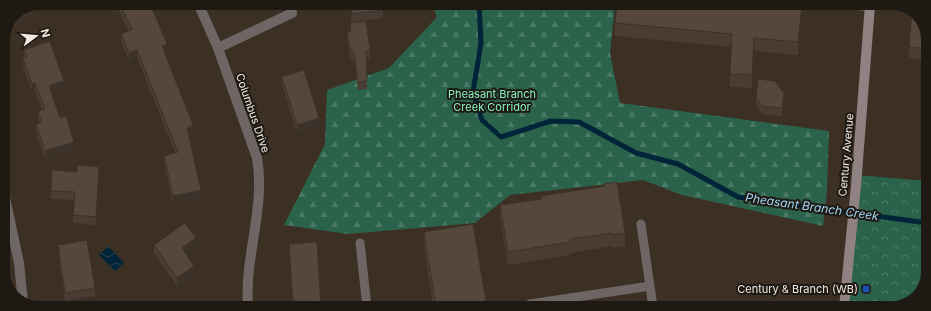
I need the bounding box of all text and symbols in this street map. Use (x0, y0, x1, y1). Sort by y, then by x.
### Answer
north arrow (16, 16, 56, 56)
text: N (38, 27, 53, 39)
street label: Columbus Drive (233, 72, 273, 154)
park label: Pheasant Branch Creek Corridor (448, 87, 536, 114)
street label: Century Avenue (835, 113, 857, 197)
water label: Pheasant Branch Creek (744, 190, 880, 223)
place label: Century & Branch (WB) (737, 282, 858, 296)
marker: Century & Branch (WB) (861, 284, 871, 294)

